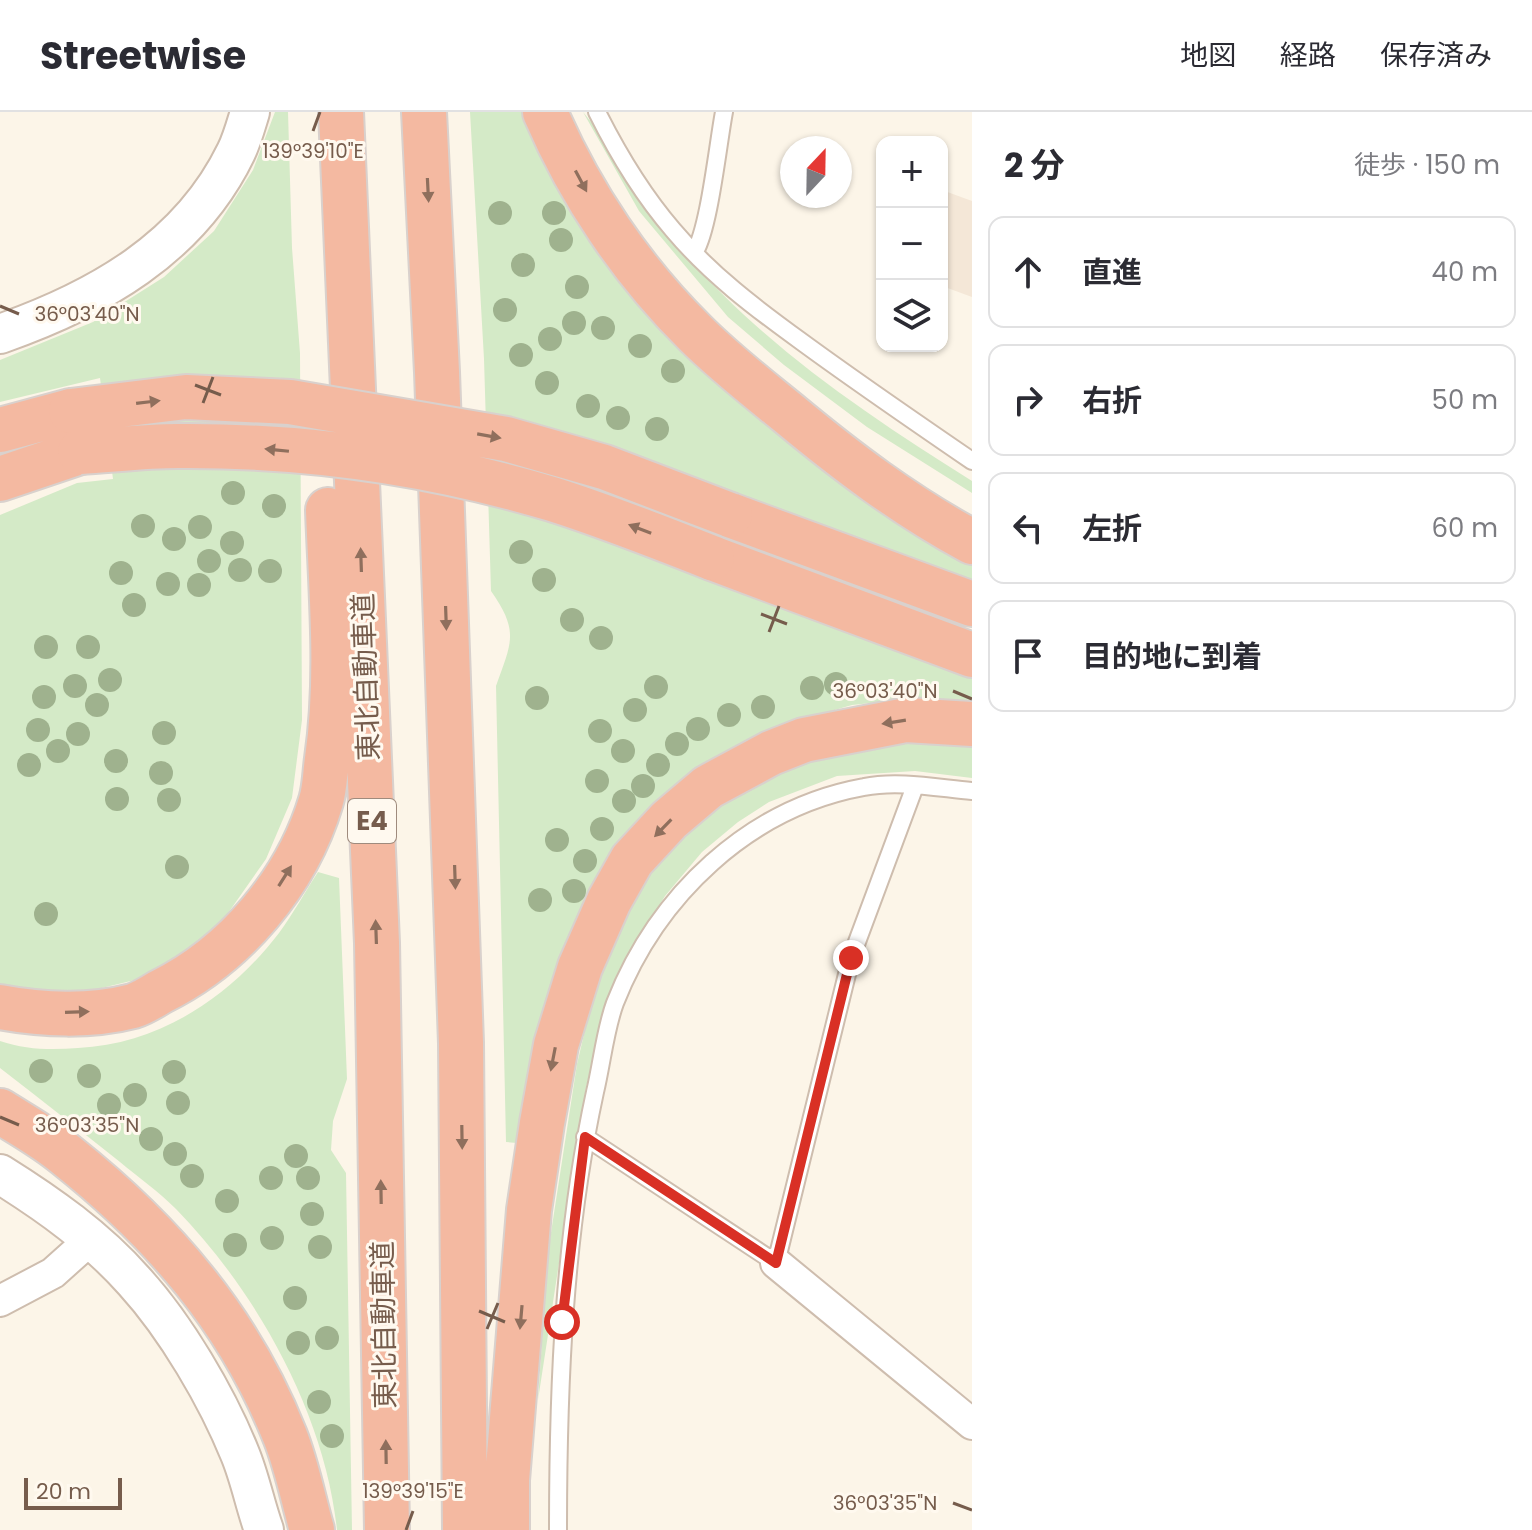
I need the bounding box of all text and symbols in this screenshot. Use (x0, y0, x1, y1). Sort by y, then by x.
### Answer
text: Streetwise (40, 29, 246, 82)
text: 地図 (1180, 36, 1236, 75)
text: 経路 (1280, 36, 1336, 75)
text: 保存済み (1380, 36, 1492, 75)
north arrow (780, 136, 852, 208)
map controls (876, 136, 948, 352)
button: + (876, 136, 948, 208)
text: 139°39'10"E (262, 137, 364, 165)
text: 2 分 (1004, 141, 1065, 189)
text: 徒歩 · 150 m (1354, 147, 1500, 183)
one-way arrow (574, 170, 587, 193)
one-way arrow (422, 178, 435, 203)
button: − (876, 208, 948, 280)
icon: ahead (1006, 250, 1050, 294)
text: 直進 (1082, 251, 1142, 294)
text: 40 m (1432, 254, 1498, 290)
button: layers (876, 280, 948, 352)
text: 36°03'40"N (34, 300, 140, 328)
icon: right (1006, 378, 1050, 422)
text: 右折 (1082, 379, 1142, 422)
text: 50 m (1432, 382, 1498, 418)
one-way arrow (136, 395, 161, 408)
one-way arrow (477, 430, 502, 443)
one-way arrow (265, 444, 290, 457)
icon: left (1006, 506, 1050, 550)
text: 左折 (1082, 507, 1142, 550)
text: 60 m (1431, 510, 1498, 546)
one-way arrow (627, 522, 651, 535)
one-way arrow (354, 547, 367, 572)
street label: 東北自動車道 (344, 592, 388, 762)
one-way arrow (439, 606, 452, 631)
icon: arrive (1006, 634, 1050, 678)
text: 目的地に到着 (1082, 635, 1262, 678)
text: 36°03'40"N (832, 677, 938, 705)
one-way arrow (881, 716, 906, 729)
road number: E4 (348, 799, 396, 843)
one-way arrow (654, 818, 672, 837)
one-way arrow (278, 865, 292, 887)
one-way arrow (449, 865, 462, 890)
one-way arrow (370, 919, 383, 944)
route end (833, 940, 869, 976)
one-way arrow (65, 1006, 90, 1019)
one-way arrow (547, 1047, 559, 1072)
text: 36°03'35"N (35, 1111, 139, 1139)
one-way arrow (456, 1125, 468, 1150)
one-way arrow (375, 1179, 388, 1204)
street label: 東北自動車道 (363, 1241, 405, 1409)
route start (544, 1304, 580, 1340)
one-way arrow (514, 1305, 527, 1330)
one-way arrow (380, 1439, 392, 1464)
scale bar (24, 1474, 122, 1510)
text: 20 m (36, 1476, 91, 1507)
text: 139°39'15"E (362, 1477, 464, 1505)
text: 36°03'35"N (833, 1489, 937, 1517)

